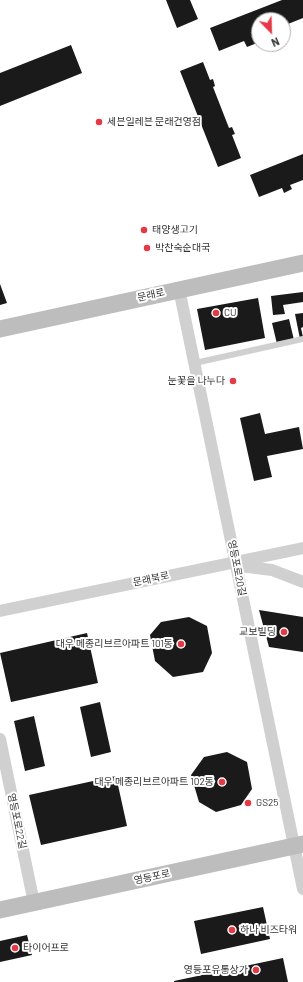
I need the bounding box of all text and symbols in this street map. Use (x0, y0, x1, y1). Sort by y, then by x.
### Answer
north arrow (251, 12, 291, 52)
text: N (270, 35, 281, 50)
place label: 세븐일레븐 문래건영점 (107, 116, 201, 128)
marker: 세븐일레븐 문래건영점 (94, 117, 104, 127)
place label: 태양생고기 (152, 224, 198, 236)
marker: 태양생고기 (139, 225, 149, 235)
place label: 박찬숙순대국 (155, 242, 210, 254)
marker: 박찬숙순대국 (142, 243, 152, 253)
street label: 문래로 (136, 286, 166, 304)
place label: CU (224, 307, 237, 319)
marker: CU (211, 308, 221, 318)
place label: 눈꽃을 나누다 (168, 375, 225, 387)
marker: 눈꽃을 나누다 (228, 376, 238, 386)
street label: 영등포로20길 (226, 539, 248, 597)
street label: 문래북로 (132, 569, 170, 589)
place label: 교보빌딩 (239, 626, 276, 638)
marker: 교보빌딩 (279, 627, 289, 637)
place label: 대우 메종리브르아파트 101동 (55, 638, 173, 650)
marker: 대우 메종리브르아파트 101동 (176, 639, 186, 649)
place label: 대우 메종리브르아파트 102동 (94, 776, 214, 788)
marker: 대우 메종리브르아파트 102동 (217, 777, 227, 787)
street label: 영등포로22길 (5, 792, 29, 850)
place label: GS25 (256, 797, 278, 809)
marker: GS25 (243, 798, 253, 808)
street label: 영등포로 (133, 867, 171, 887)
place label: 하나 비즈타워 (240, 924, 297, 936)
marker: 하나 비즈타워 (227, 925, 237, 935)
place label: 타이어프로 (23, 942, 69, 954)
marker: 타이어프로 (10, 943, 20, 953)
place label: 영등포유통상가 (184, 964, 248, 976)
marker: 영등포유통상가 (251, 965, 261, 975)

